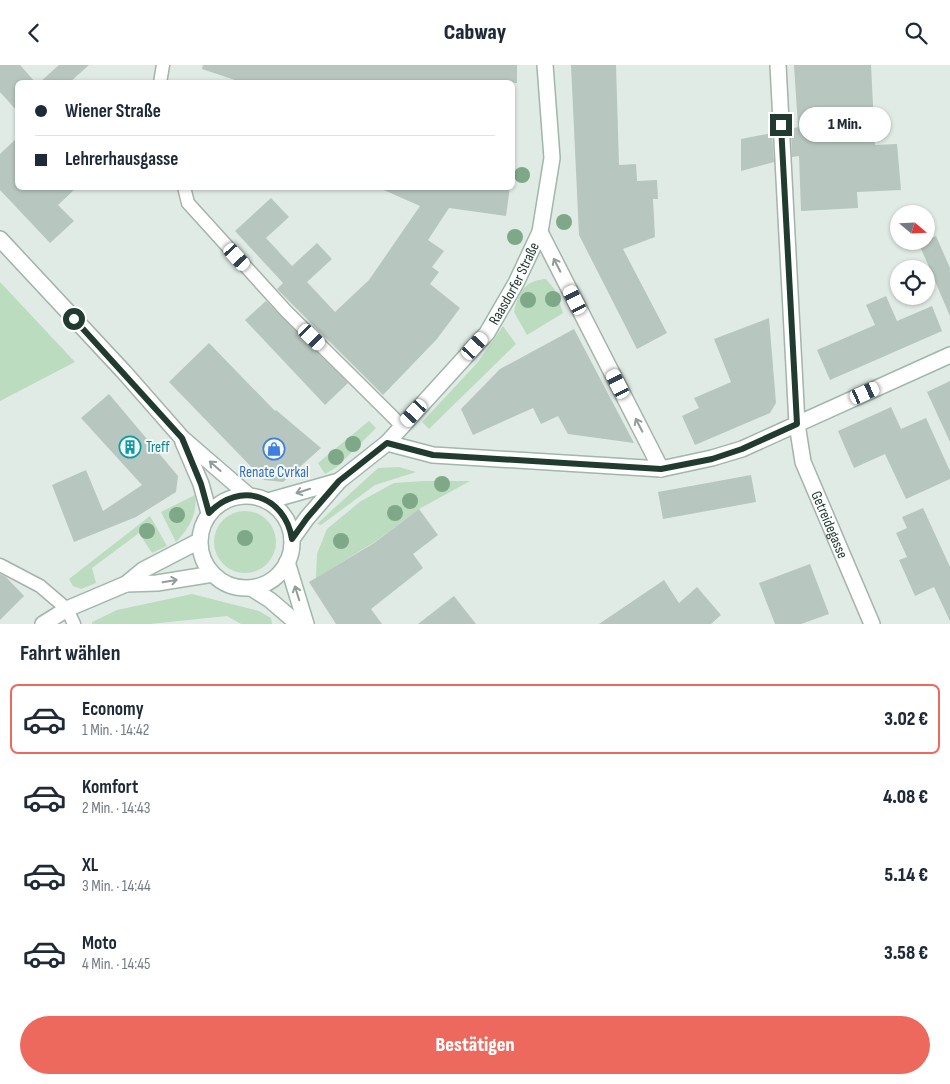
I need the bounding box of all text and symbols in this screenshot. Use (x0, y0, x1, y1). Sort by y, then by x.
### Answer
icon: back (20, 19, 48, 47)
text: Cabway (444, 19, 506, 46)
icon: search (902, 19, 930, 47)
text: Wiener Straße (65, 100, 161, 123)
callout: 1 Min. (798, 107, 891, 143)
route end (770, 114, 792, 136)
text: 1 Min. (828, 115, 862, 134)
text: Lehrerhausgasse (65, 148, 178, 171)
north arrow (890, 205, 935, 250)
map controls (890, 205, 935, 305)
street label: Raasdorfer Straße (484, 239, 543, 328)
car (221, 241, 252, 273)
one-way arrow (552, 258, 561, 273)
button: locate (890, 260, 935, 305)
car (561, 283, 588, 317)
route start (63, 308, 85, 330)
car (295, 321, 328, 353)
car (459, 330, 490, 362)
car (604, 367, 631, 401)
car (848, 380, 881, 406)
car (398, 397, 429, 429)
one-way arrow (634, 418, 644, 433)
building icon: Treff (118, 435, 142, 459)
shop icon: Renate Cvrkal (262, 437, 286, 461)
place label: Treff (146, 438, 170, 457)
one-way arrow (208, 461, 221, 472)
place label: Renate Cvrkal (239, 463, 309, 482)
one-way arrow (296, 487, 312, 497)
street label: Getreidegasse (807, 488, 852, 561)
one-way arrow (161, 575, 177, 585)
one-way arrow (291, 586, 301, 602)
text: Fahrt wählen (20, 640, 121, 667)
icon: car (22, 697, 67, 742)
text: Economy (82, 698, 144, 721)
text: 3.02 € (884, 708, 928, 731)
text: 1 Min. · 14:42 (82, 721, 149, 740)
icon: car (22, 775, 67, 820)
text: Komfort (82, 776, 138, 799)
text: 4.08 € (883, 786, 928, 809)
text: 2 Min. · 14:43 (82, 799, 151, 818)
icon: car (22, 853, 67, 898)
text: XL (82, 854, 98, 877)
text: 5.14 € (885, 864, 928, 887)
text: 3 Min. · 14:44 (82, 877, 151, 896)
icon: car (22, 931, 67, 976)
text: Moto (82, 932, 117, 955)
text: 3.58 € (884, 942, 928, 965)
text: 4 Min. · 14:45 (82, 955, 150, 974)
button: Bestätigen (20, 1016, 930, 1074)

